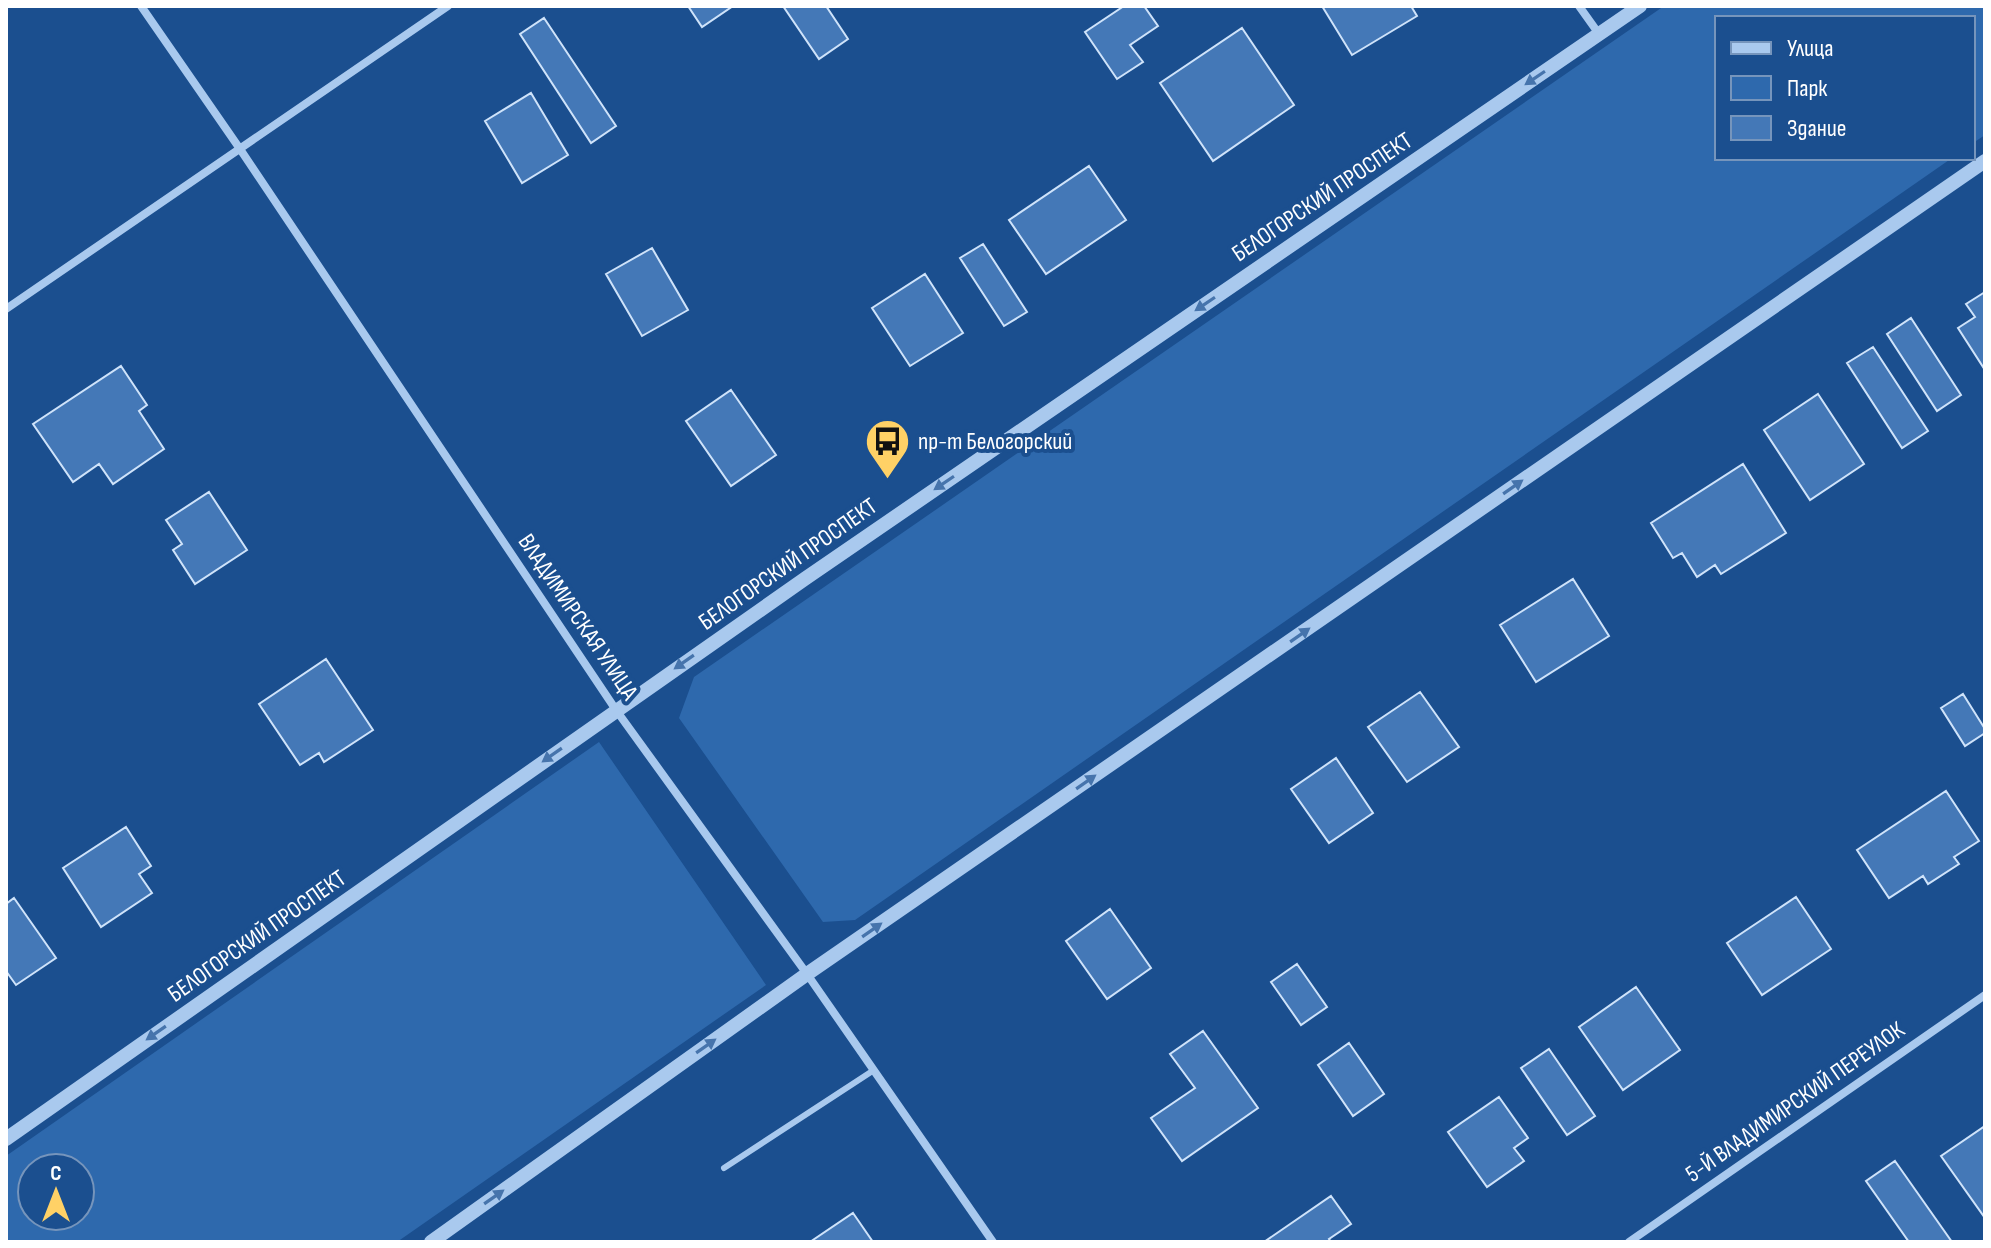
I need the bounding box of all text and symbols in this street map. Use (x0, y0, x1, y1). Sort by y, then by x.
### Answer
legend (1715, 16, 1975, 160)
text: Улица (1787, 34, 1833, 63)
one-way arrow (1524, 70, 1545, 85)
text: Парк (1787, 74, 1828, 103)
text: Здание (1787, 114, 1846, 143)
street label: БЕЛОГОРСКИЙ ПРОСПЕКТ (1226, 126, 1418, 268)
one-way arrow (1194, 296, 1215, 311)
bus stop icon: пр-т Белогорский (863, 417, 911, 480)
place label: пр-т Белогорский (918, 427, 1072, 456)
one-way arrow (934, 475, 955, 490)
one-way arrow (1503, 480, 1524, 495)
street label: БЕЛОГОРСКИЙ ПРОСПЕКТ (693, 491, 883, 636)
street label: ВЛАДИМИРСКАЯ УЛИЦА (512, 529, 645, 706)
one-way arrow (1289, 628, 1310, 643)
one-way arrow (674, 654, 695, 669)
one-way arrow (541, 747, 562, 762)
one-way arrow (1075, 775, 1096, 790)
street label: БЕЛОГОРСКИЙ ПРОСПЕКТ (162, 863, 352, 1008)
one-way arrow (861, 923, 882, 938)
street label: 5-Й ВЛАДИМИРСКИЙ ПЕРЕУЛОК (1680, 1015, 1910, 1189)
one-way arrow (145, 1025, 167, 1041)
one-way arrow (696, 1039, 717, 1054)
north arrow (16, 1152, 96, 1232)
text: С (50, 1160, 62, 1187)
one-way arrow (484, 1190, 505, 1205)

